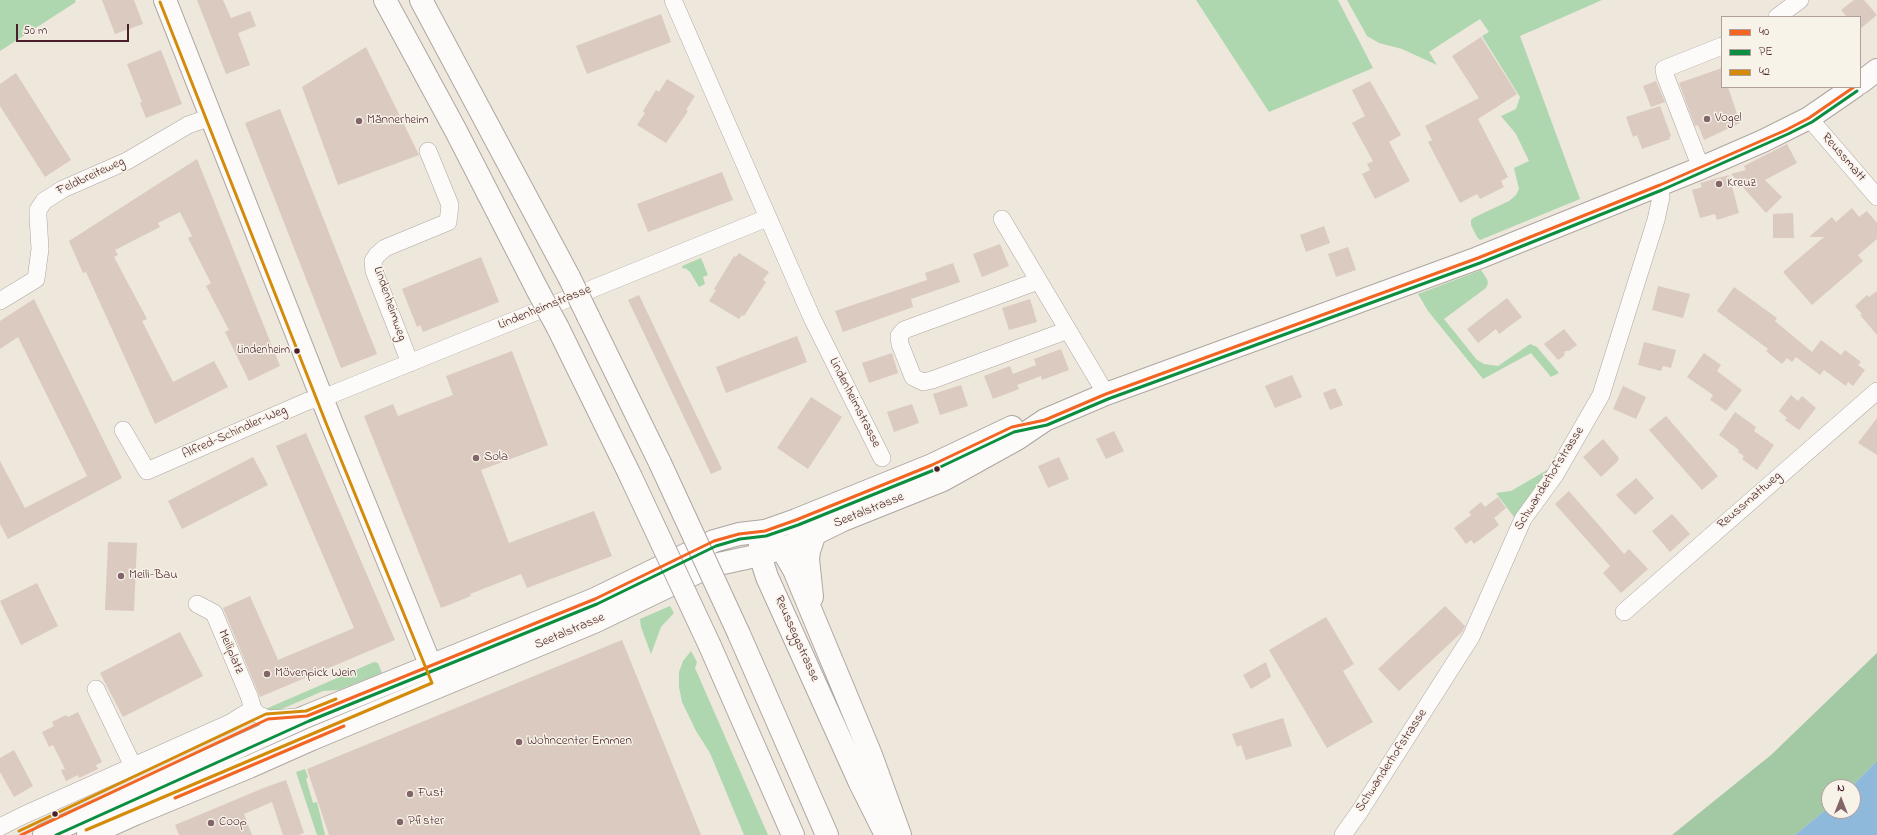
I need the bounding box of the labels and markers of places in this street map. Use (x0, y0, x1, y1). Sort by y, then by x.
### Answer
place label: Vogel (1715, 111, 1742, 127)
place label: Männerheim (367, 113, 429, 129)
marker: Vogel (1702, 114, 1712, 124)
marker: Männerheim (354, 116, 364, 126)
place label: Kreuz (1727, 176, 1756, 192)
marker: Kreuz (1714, 179, 1724, 189)
place label: Lindenheim (237, 344, 290, 358)
marker: Lindenheim (292, 346, 302, 356)
place label: Sola (484, 450, 508, 466)
marker: Sola (471, 453, 481, 463)
unlabelled marker (932, 464, 942, 474)
place label: Meili-Bau (129, 568, 178, 584)
marker: Meili-Bau (116, 571, 126, 581)
place label: Mövenpick Wein (275, 666, 356, 682)
marker: Mövenpick Wein (262, 669, 272, 679)
place label: Wohncenter Emmen (527, 734, 632, 750)
marker: Wohncenter Emmen (514, 737, 524, 747)
place label: Fust (418, 786, 444, 802)
marker: Fust (405, 789, 415, 799)
unlabelled marker (50, 809, 60, 819)
place label: Pfister (408, 814, 444, 830)
place label: Coop (219, 815, 247, 831)
marker: Pfister (395, 817, 405, 827)
marker: Coop (206, 818, 216, 828)

